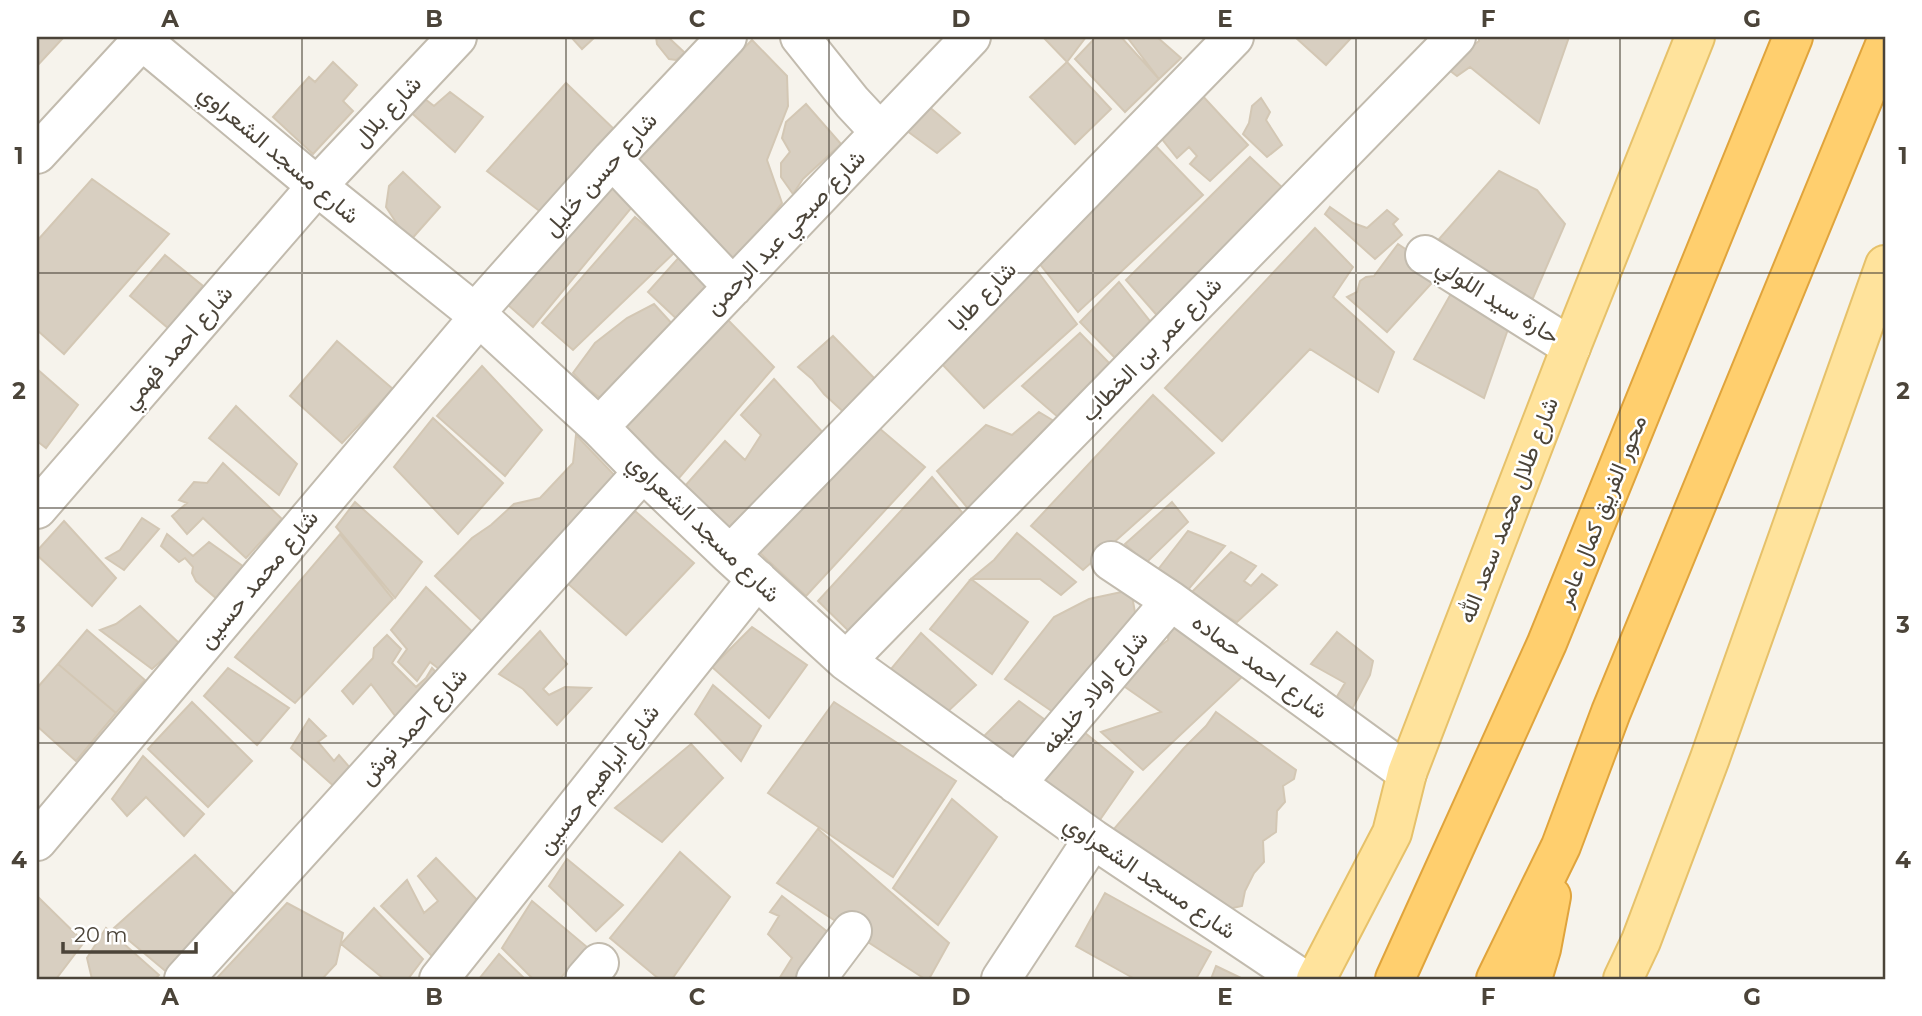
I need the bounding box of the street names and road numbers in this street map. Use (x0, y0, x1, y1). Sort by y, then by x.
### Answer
street label: شارع بلال (347, 69, 429, 154)
street label: شارع مسجد الشعراوي (190, 78, 365, 233)
street label: شارع حسن خليل (537, 106, 664, 243)
street label: شارع صبحي عبد الرحمن (699, 144, 875, 324)
street label: حارة سيد اللولي (1429, 252, 1565, 354)
street label: شارع طابا (942, 255, 1023, 338)
street label: شارع عمر بن الخطاب (1075, 271, 1229, 429)
street label: شارع احمد فهمي (116, 279, 242, 418)
street label: شارع طلال محمد سعد الله (1452, 393, 1566, 628)
street label: محور الفريق كمال عامر (1549, 411, 1653, 612)
street label: شارع مسجد الشعراوي (618, 448, 786, 612)
street label: شارع محمد حسين (192, 504, 326, 655)
street label: شارع احمد حماده (1186, 607, 1333, 726)
street label: شارع اولاد خليفه (1034, 625, 1155, 761)
street label: شارع احمد نوش (353, 661, 475, 792)
street label: شارع ابراهيم حسين (531, 698, 667, 861)
street label: شارع مسجد الشعراوي (1056, 809, 1241, 949)

